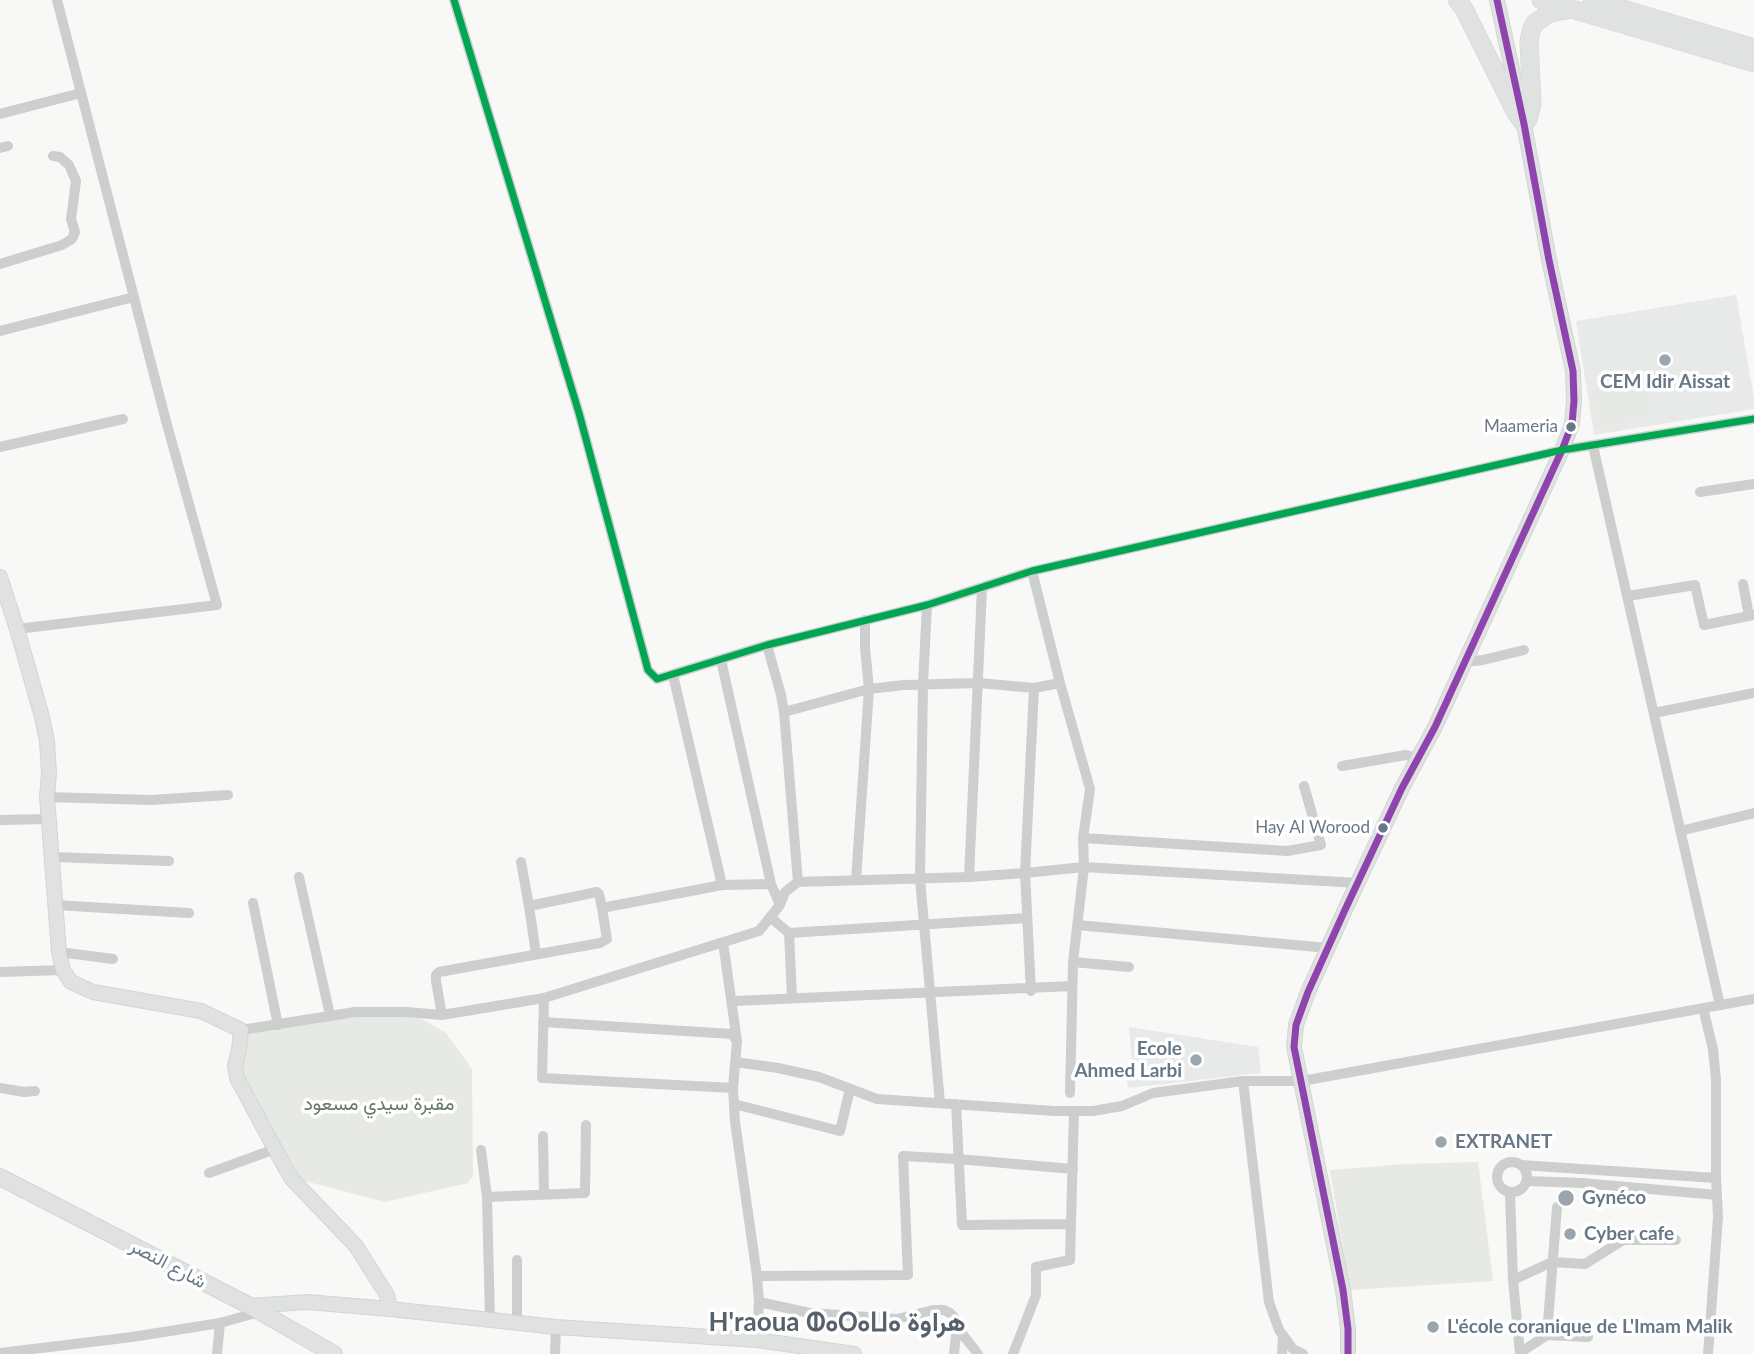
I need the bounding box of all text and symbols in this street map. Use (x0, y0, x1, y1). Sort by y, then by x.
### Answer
marker: CEM Idir Aissat (1657, 352, 1673, 368)
place label: CEM Idir Aissat (1600, 371, 1730, 393)
place label: Maameria (1484, 417, 1558, 437)
marker: Maameria (1564, 420, 1578, 434)
place label: Hay Al Worood (1255, 818, 1370, 838)
marker: Hay Al Worood (1376, 821, 1390, 835)
place label: Ecole Ahmed Larbi (1074, 1038, 1182, 1082)
marker: Ecole Ahmed Larbi (1188, 1052, 1204, 1068)
park label: مقبرة سيدي مسعود (304, 1093, 454, 1115)
place label: EXTRANET (1455, 1131, 1552, 1153)
marker: EXTRANET (1433, 1134, 1449, 1150)
place label: Gynéco (1582, 1187, 1646, 1209)
marker: Gynéco (1556, 1188, 1576, 1208)
place label: Cyber cafe (1584, 1223, 1674, 1245)
marker: Cyber cafe (1562, 1226, 1578, 1242)
street label: شارع النصر (126, 1234, 210, 1294)
district label: H'raoua ⵀⴰⵔⴰⵡⴰ هراوة (708, 1307, 966, 1339)
place label: L'école coranique de L'Imam Malik (1447, 1316, 1733, 1338)
marker: L'école coranique de L'Imam Malik (1425, 1319, 1441, 1335)

